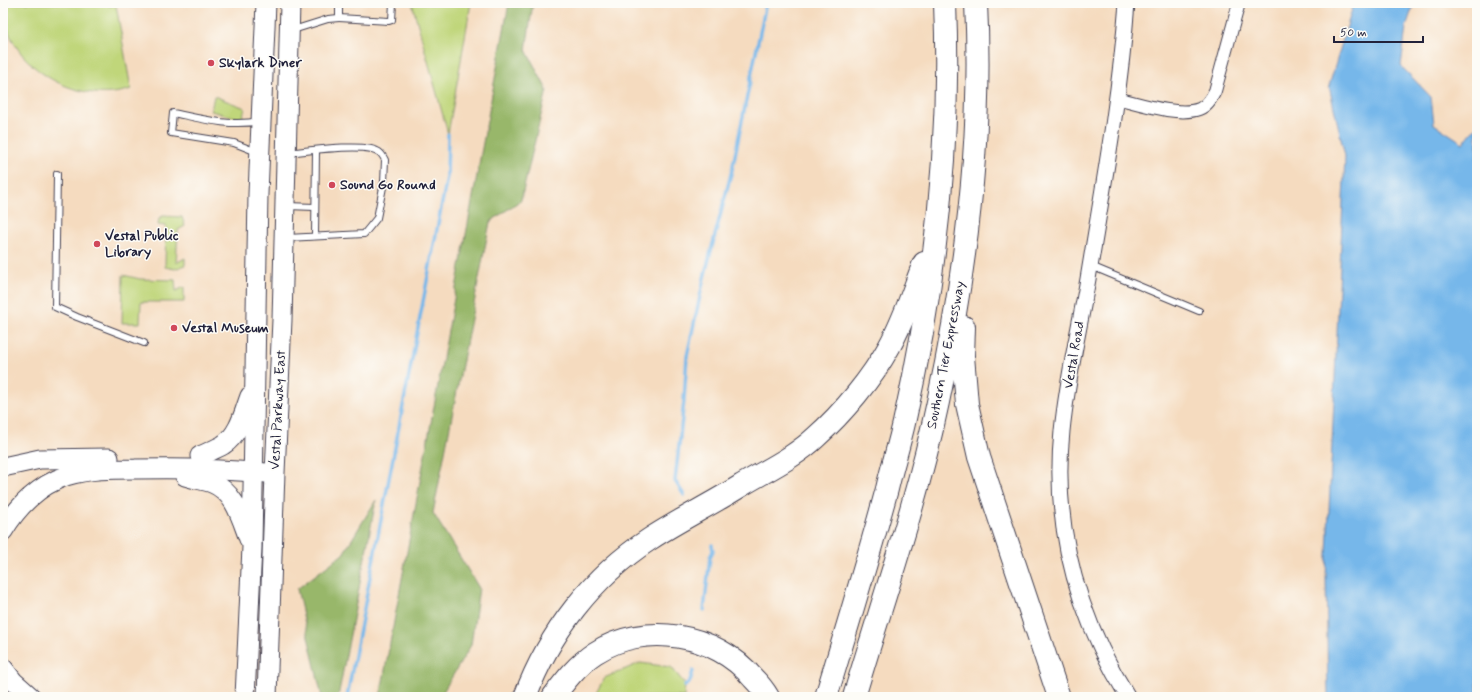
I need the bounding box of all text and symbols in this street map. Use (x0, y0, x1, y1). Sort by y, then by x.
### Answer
scale bar (1334, 18, 1423, 44)
text: 50 m (1340, 25, 1367, 41)
place label: Skylark Diner (219, 54, 302, 72)
marker: Skylark Diner (206, 58, 216, 68)
place label: Sound Go Round (340, 176, 436, 194)
marker: Sound Go Round (327, 180, 337, 190)
place label: Vestal Public Library (105, 227, 179, 261)
marker: Vestal Public Library (92, 239, 102, 249)
street label: Southern Tier Expressway (923, 280, 969, 430)
place label: Vestal Museum (182, 319, 269, 337)
street label: Vestal Road (1059, 320, 1089, 390)
marker: Vestal Museum (169, 323, 179, 333)
street label: Vestal Parkway East (266, 349, 290, 470)

